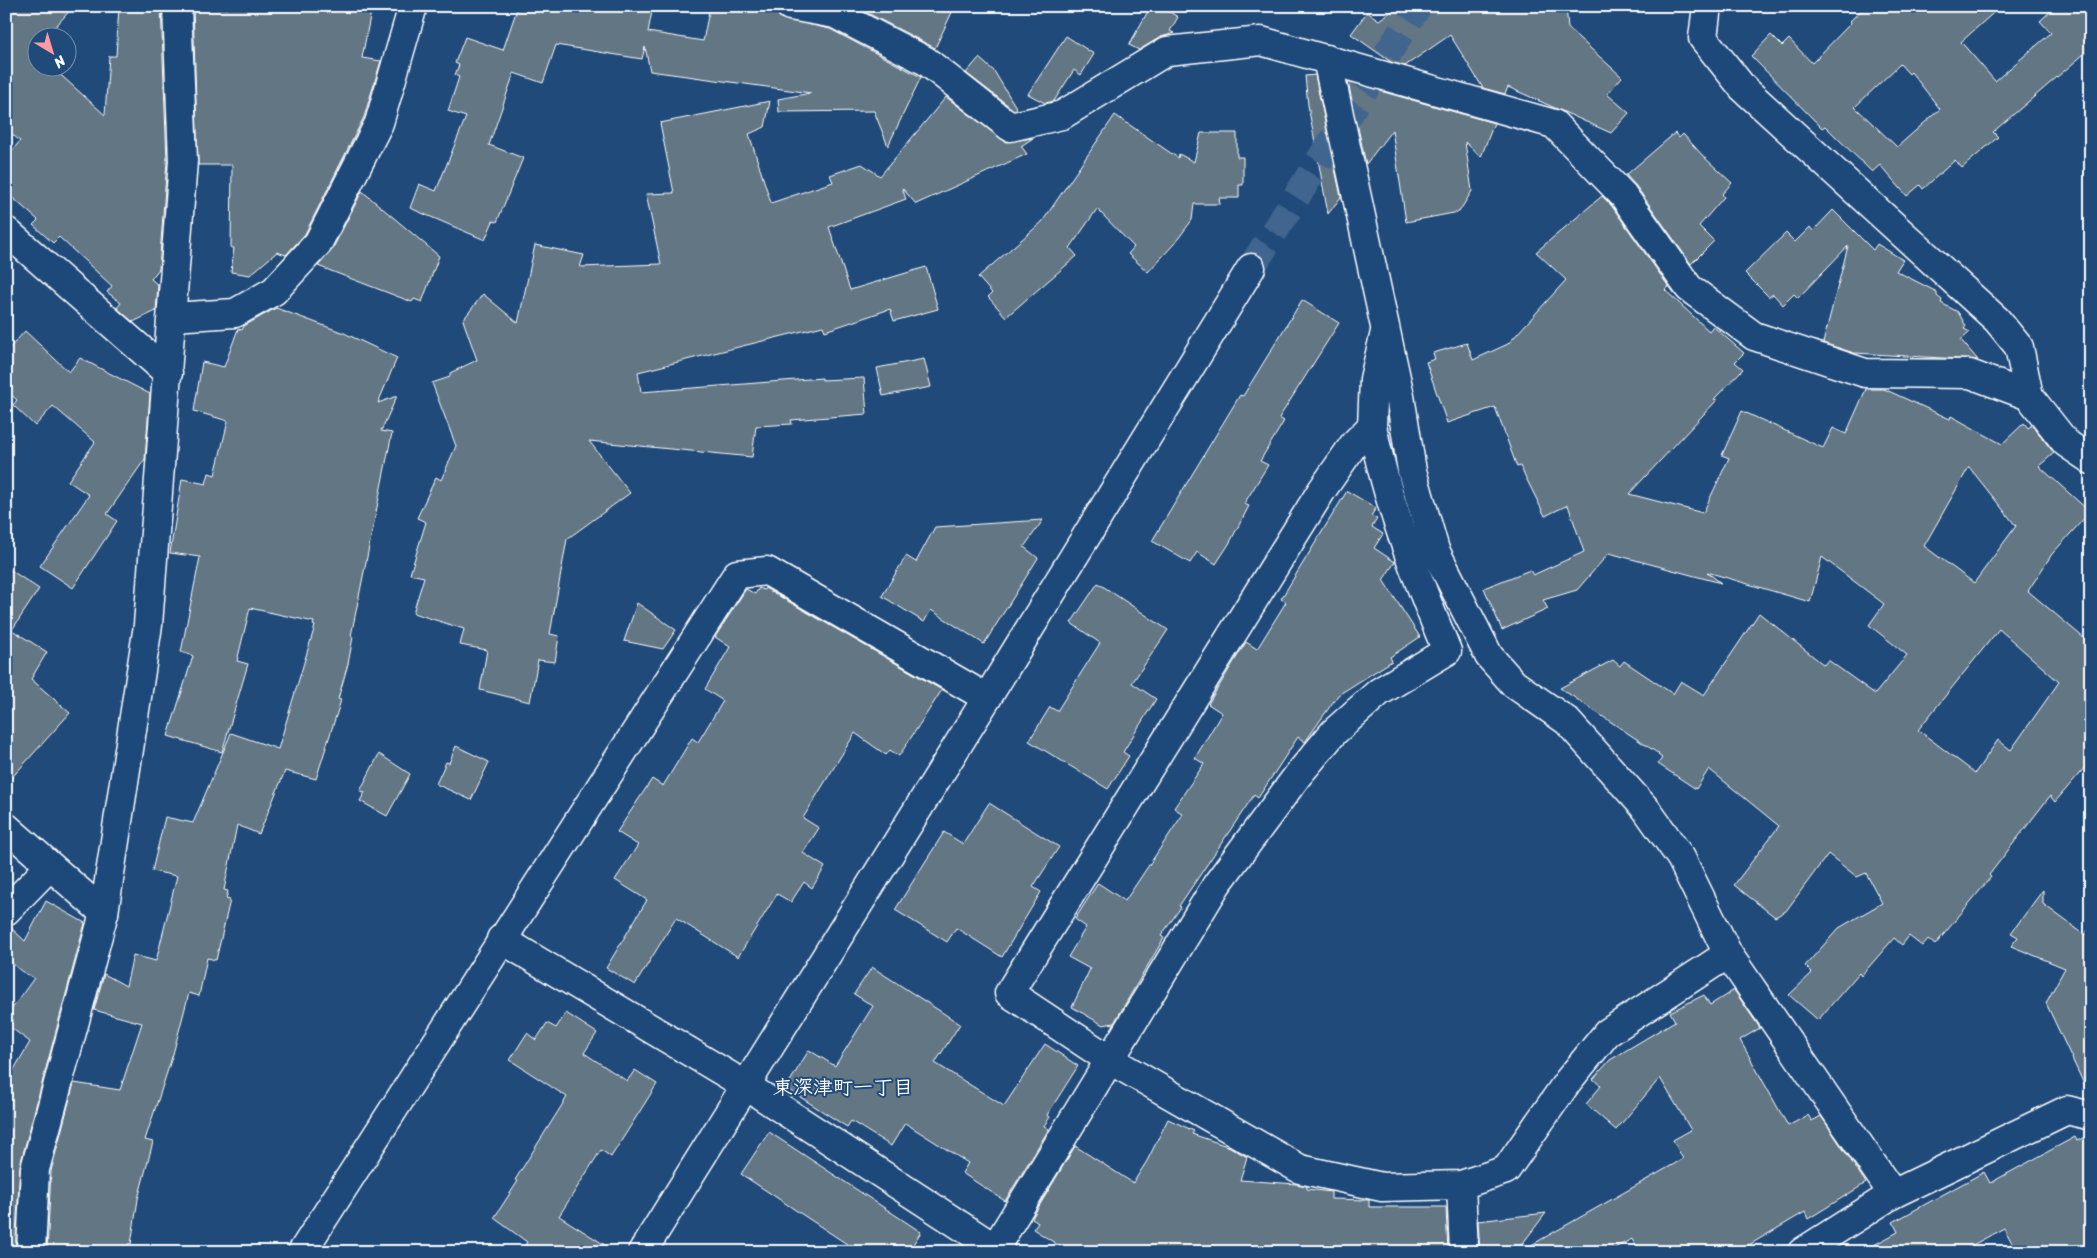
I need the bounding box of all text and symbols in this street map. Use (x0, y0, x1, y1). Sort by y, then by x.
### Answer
north arrow (28, 28, 78, 78)
text: N (48, 48, 72, 75)
district label: 東深津町一丁目 (773, 1070, 913, 1105)

